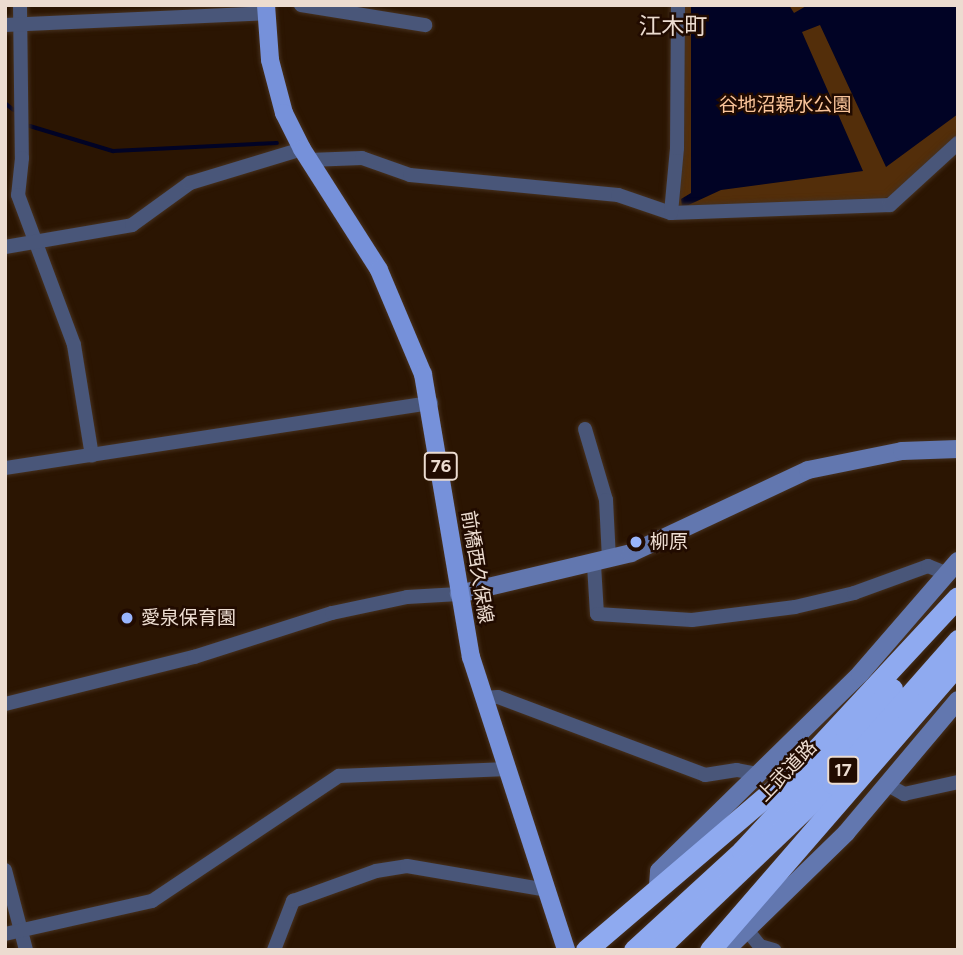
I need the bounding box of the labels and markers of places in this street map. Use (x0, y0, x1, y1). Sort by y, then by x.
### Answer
place label: 柳原 (650, 531, 688, 553)
marker: 柳原 (628, 534, 644, 550)
place label: 愛泉保育園 (141, 607, 236, 629)
marker: 愛泉保育園 (119, 610, 135, 626)

